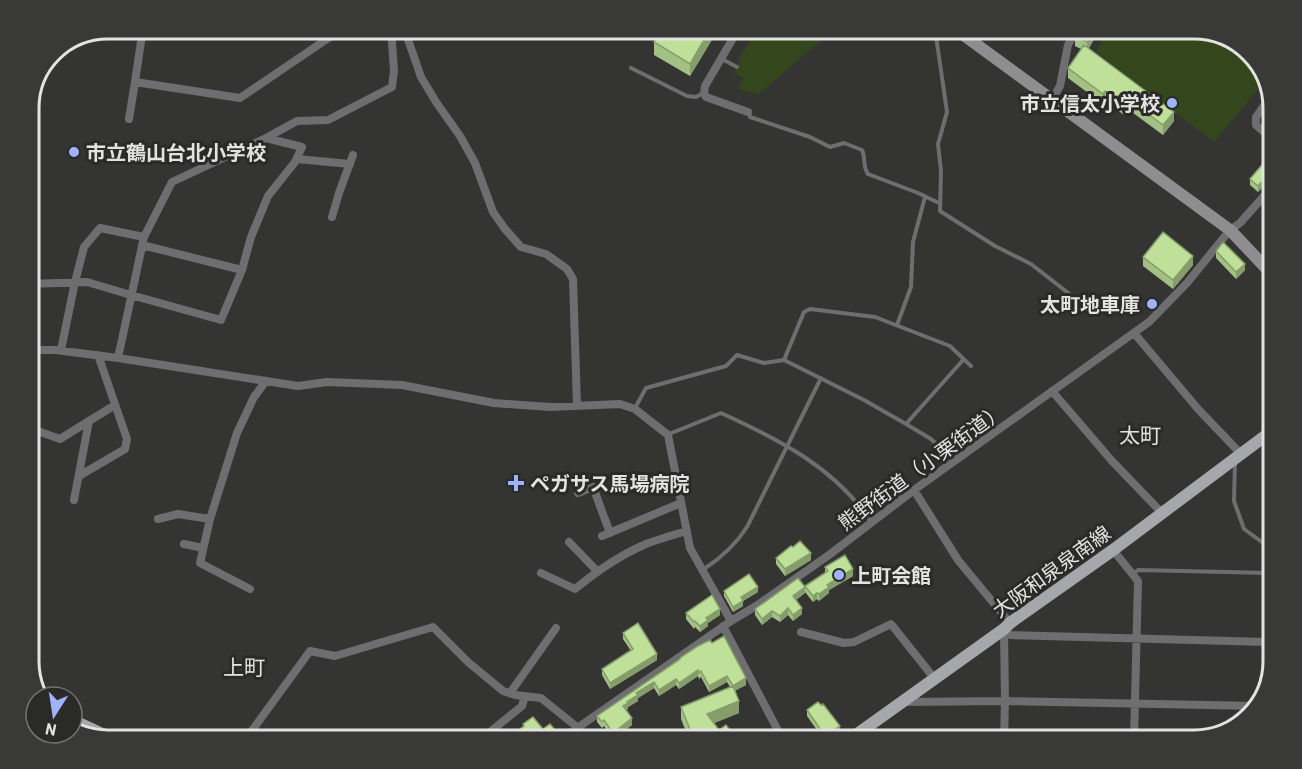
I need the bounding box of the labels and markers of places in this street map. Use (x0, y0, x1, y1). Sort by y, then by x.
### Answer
place label: 市立信太小学校 (1020, 91, 1160, 115)
marker: 市立信太小学校 (1165, 96, 1179, 110)
place label: 市立鶴山台北小学校 (86, 140, 266, 164)
marker: 市立鶴山台北小学校 (67, 145, 81, 159)
place label: 太町地車庫 (1040, 292, 1140, 316)
marker: 太町地車庫 (1145, 297, 1159, 311)
place label: ペガサス馬場病院 (530, 471, 690, 495)
marker: ペガサス馬場病院 (507, 474, 525, 492)
place label: 上町会館 (851, 563, 931, 587)
marker: 上町会館 (832, 568, 846, 582)

